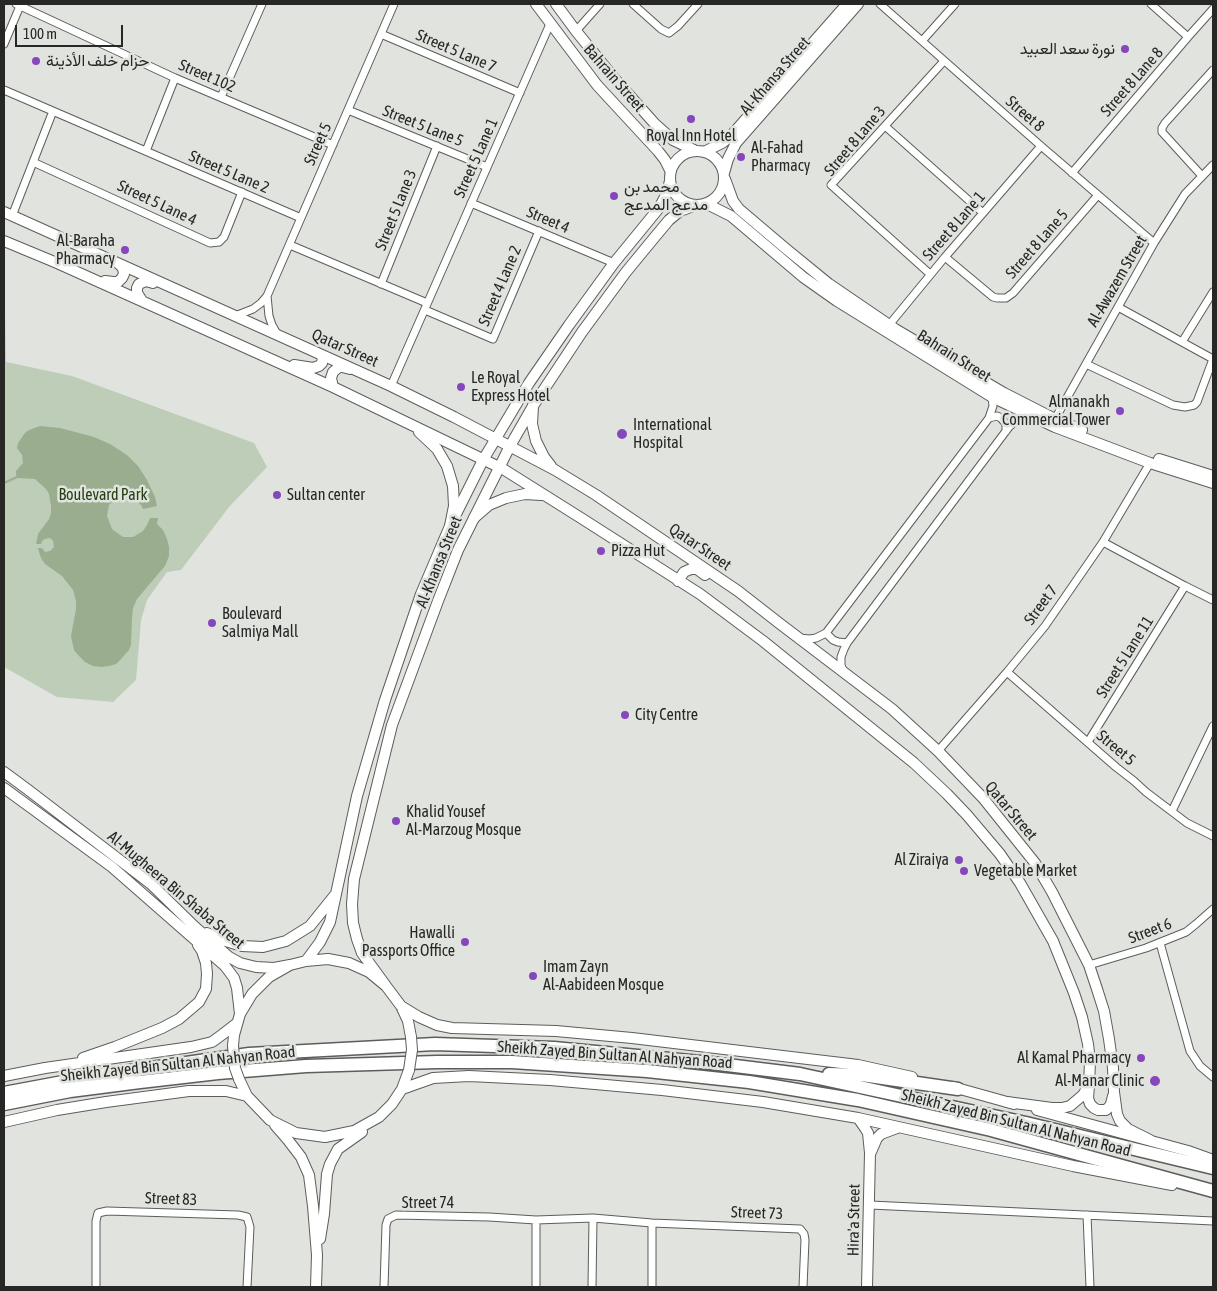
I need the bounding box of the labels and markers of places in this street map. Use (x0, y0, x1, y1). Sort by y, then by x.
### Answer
place label: نورة سعد العبيد (1020, 39, 1115, 59)
marker: نورة سعد العبيد (1119, 43, 1131, 55)
place label: حزام خلف الأذينة (46, 51, 149, 71)
marker: حزام خلف الأذينة (30, 55, 42, 67)
marker: Royal Inn Hotel (685, 113, 697, 125)
place label: Royal Inn Hotel (646, 126, 736, 146)
place label: Al-Fahad Pharmacy (751, 138, 810, 176)
marker: Al-Fahad Pharmacy (735, 151, 747, 163)
place label: محمد بن مدعج المدعج (624, 177, 708, 215)
marker: محمد بن مدعج المدعج (608, 190, 620, 202)
place label: Al-Baraha Pharmacy (56, 231, 115, 269)
marker: Al-Baraha Pharmacy (119, 244, 131, 256)
place label: Le Royal Express Hotel (471, 368, 550, 406)
marker: Le Royal Express Hotel (455, 381, 467, 393)
place label: Almanakh Commercial Tower (1002, 392, 1110, 430)
marker: Almanakh Commercial Tower (1114, 405, 1126, 417)
place label: International Hospital (633, 415, 712, 453)
marker: International Hospital (615, 427, 629, 441)
place label: Sultan center (287, 485, 365, 505)
marker: Sultan center (271, 489, 283, 501)
place label: Pizza Hut (611, 541, 665, 561)
marker: Pizza Hut (595, 545, 607, 557)
place label: Boulevard Salmiya Mall (222, 604, 298, 642)
marker: Boulevard Salmiya Mall (206, 617, 218, 629)
place label: City Centre (635, 705, 698, 725)
marker: City Centre (619, 709, 631, 721)
place label: Khalid Yousef Al-Marzoug Mosque (406, 802, 521, 840)
marker: Khalid Yousef Al-Marzoug Mosque (390, 815, 402, 827)
place label: Al Ziraiya (894, 850, 949, 870)
marker: Al Ziraiya (953, 854, 965, 866)
place label: Vegetable Market (974, 861, 1077, 881)
marker: Vegetable Market (958, 865, 970, 877)
place label: Hawalli Passports Office (362, 923, 455, 961)
marker: Hawalli Passports Office (459, 936, 471, 948)
place label: Imam Zayn Al-Aabideen Mosque (543, 957, 664, 995)
marker: Imam Zayn Al-Aabideen Mosque (527, 970, 539, 982)
place label: Al Kamal Pharmacy (1017, 1048, 1131, 1068)
marker: Al Kamal Pharmacy (1135, 1052, 1147, 1064)
place label: Al-Manar Clinic (1055, 1071, 1144, 1091)
marker: Al-Manar Clinic (1148, 1074, 1162, 1088)

